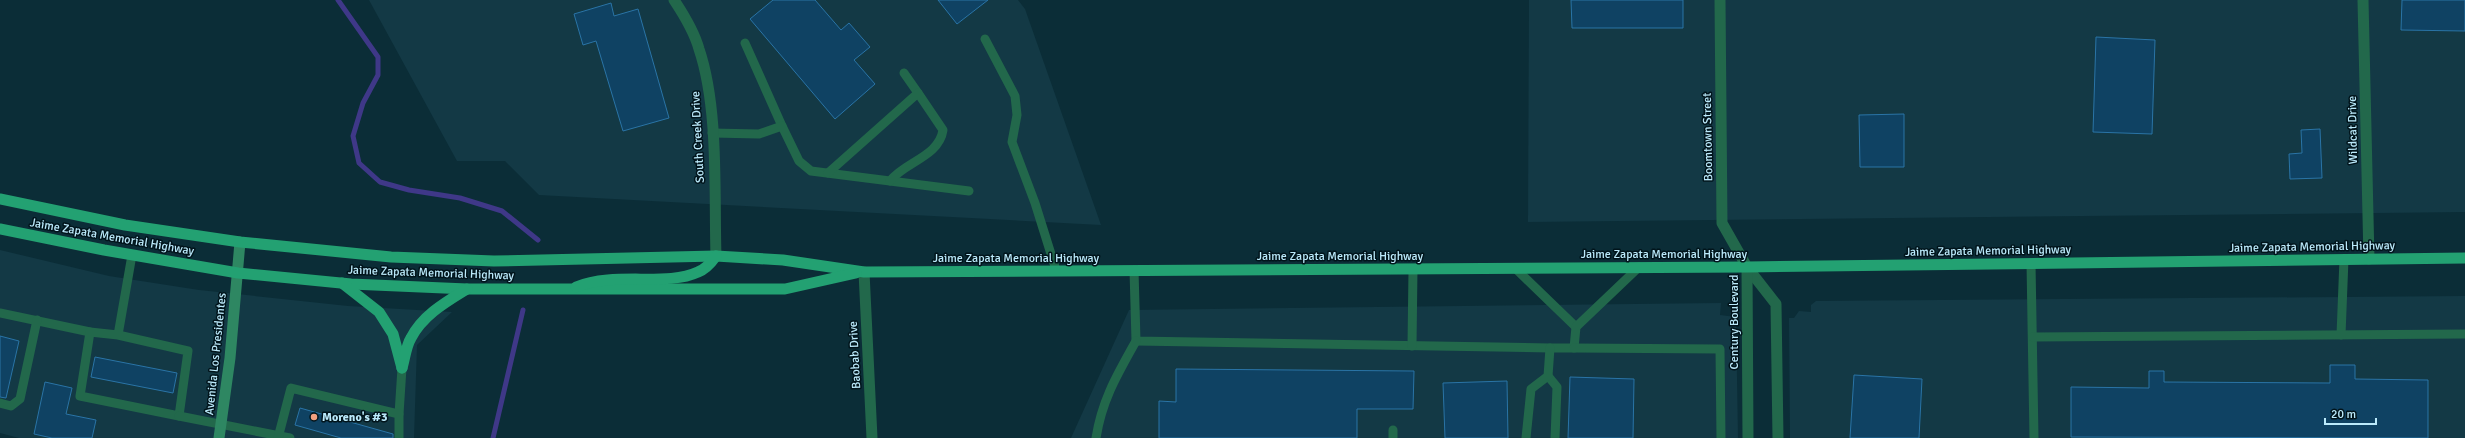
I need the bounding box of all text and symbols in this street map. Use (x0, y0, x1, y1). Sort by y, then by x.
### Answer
street label: South Creek Drive (688, 91, 708, 183)
street label: Boomtown Street (1700, 93, 1716, 181)
street label: Wildcat Drive (2345, 96, 2361, 164)
street label: Jaime Zapata Memorial Highway (29, 215, 196, 259)
street label: Jaime Zapata Memorial Highway (2229, 238, 2396, 256)
street label: Jaime Zapata Memorial Highway (1905, 242, 2072, 260)
street label: Jaime Zapata Memorial Highway (1581, 247, 1748, 262)
street label: Jaime Zapata Memorial Highway (1257, 249, 1424, 264)
street label: Jaime Zapata Memorial Highway (933, 251, 1100, 266)
street label: Jaime Zapata Memorial Highway (348, 263, 515, 283)
street label: Century Boulevard (1727, 275, 1742, 369)
street label: Avenida Los Presidentes (202, 292, 230, 416)
street label: Baobab Drive (846, 321, 864, 389)
scale bar (2325, 400, 2376, 426)
text: 20 m (2331, 407, 2356, 422)
place label: Moreno's #3 (322, 410, 387, 425)
marker: Moreno's #3 (309, 412, 319, 422)

